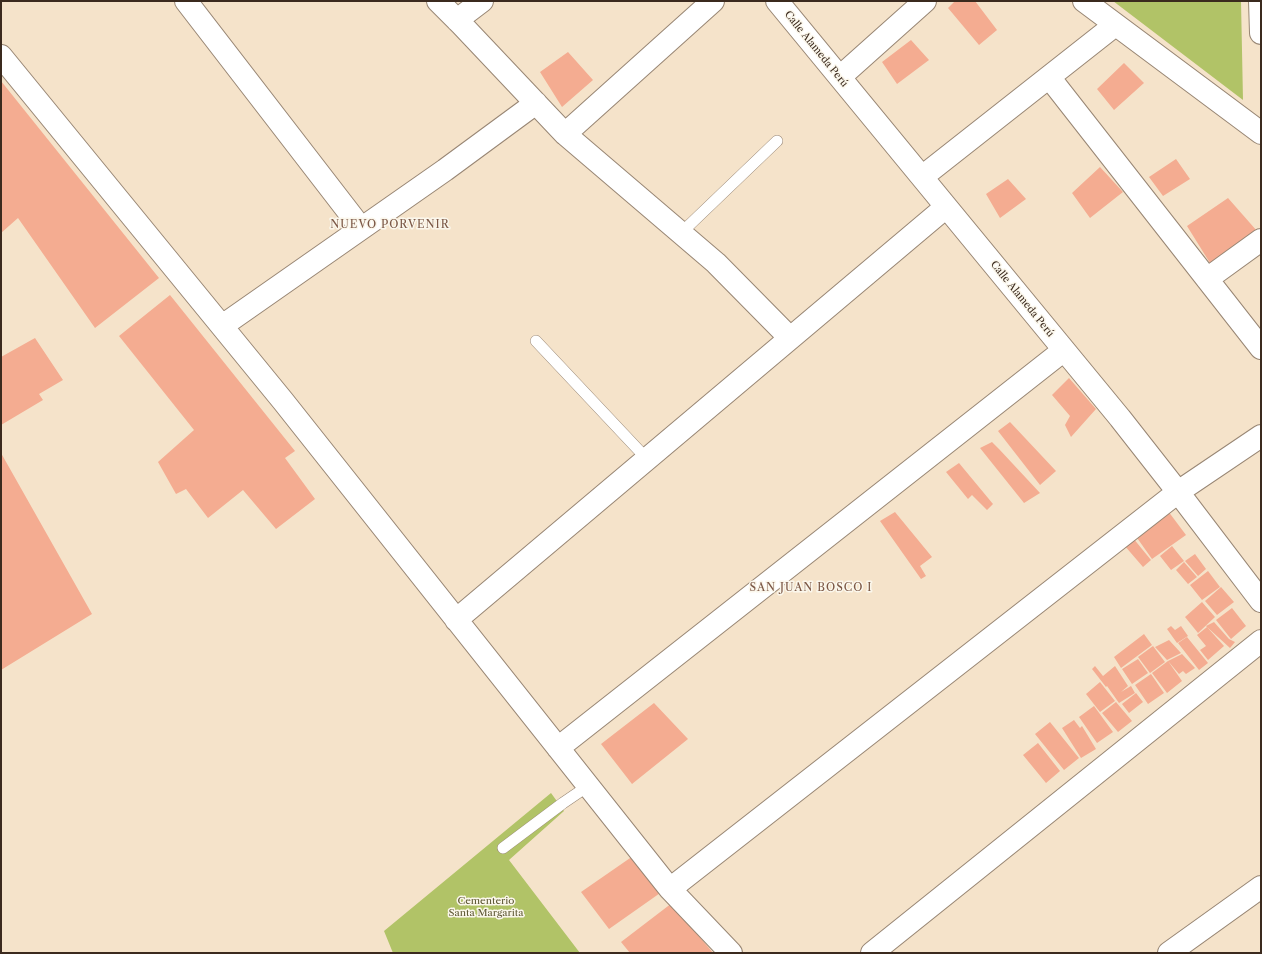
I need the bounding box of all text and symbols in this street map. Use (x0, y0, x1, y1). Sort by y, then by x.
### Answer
street label: Calle Alameda Perú (782, 9, 850, 89)
district label: NUEVO PORVENIR (330, 218, 450, 232)
street label: Calle Alameda Perú (988, 259, 1056, 339)
district label: SAN JUAN BOSCO I (750, 581, 872, 595)
park label: Cementerio Santa Margarita (449, 895, 523, 918)

